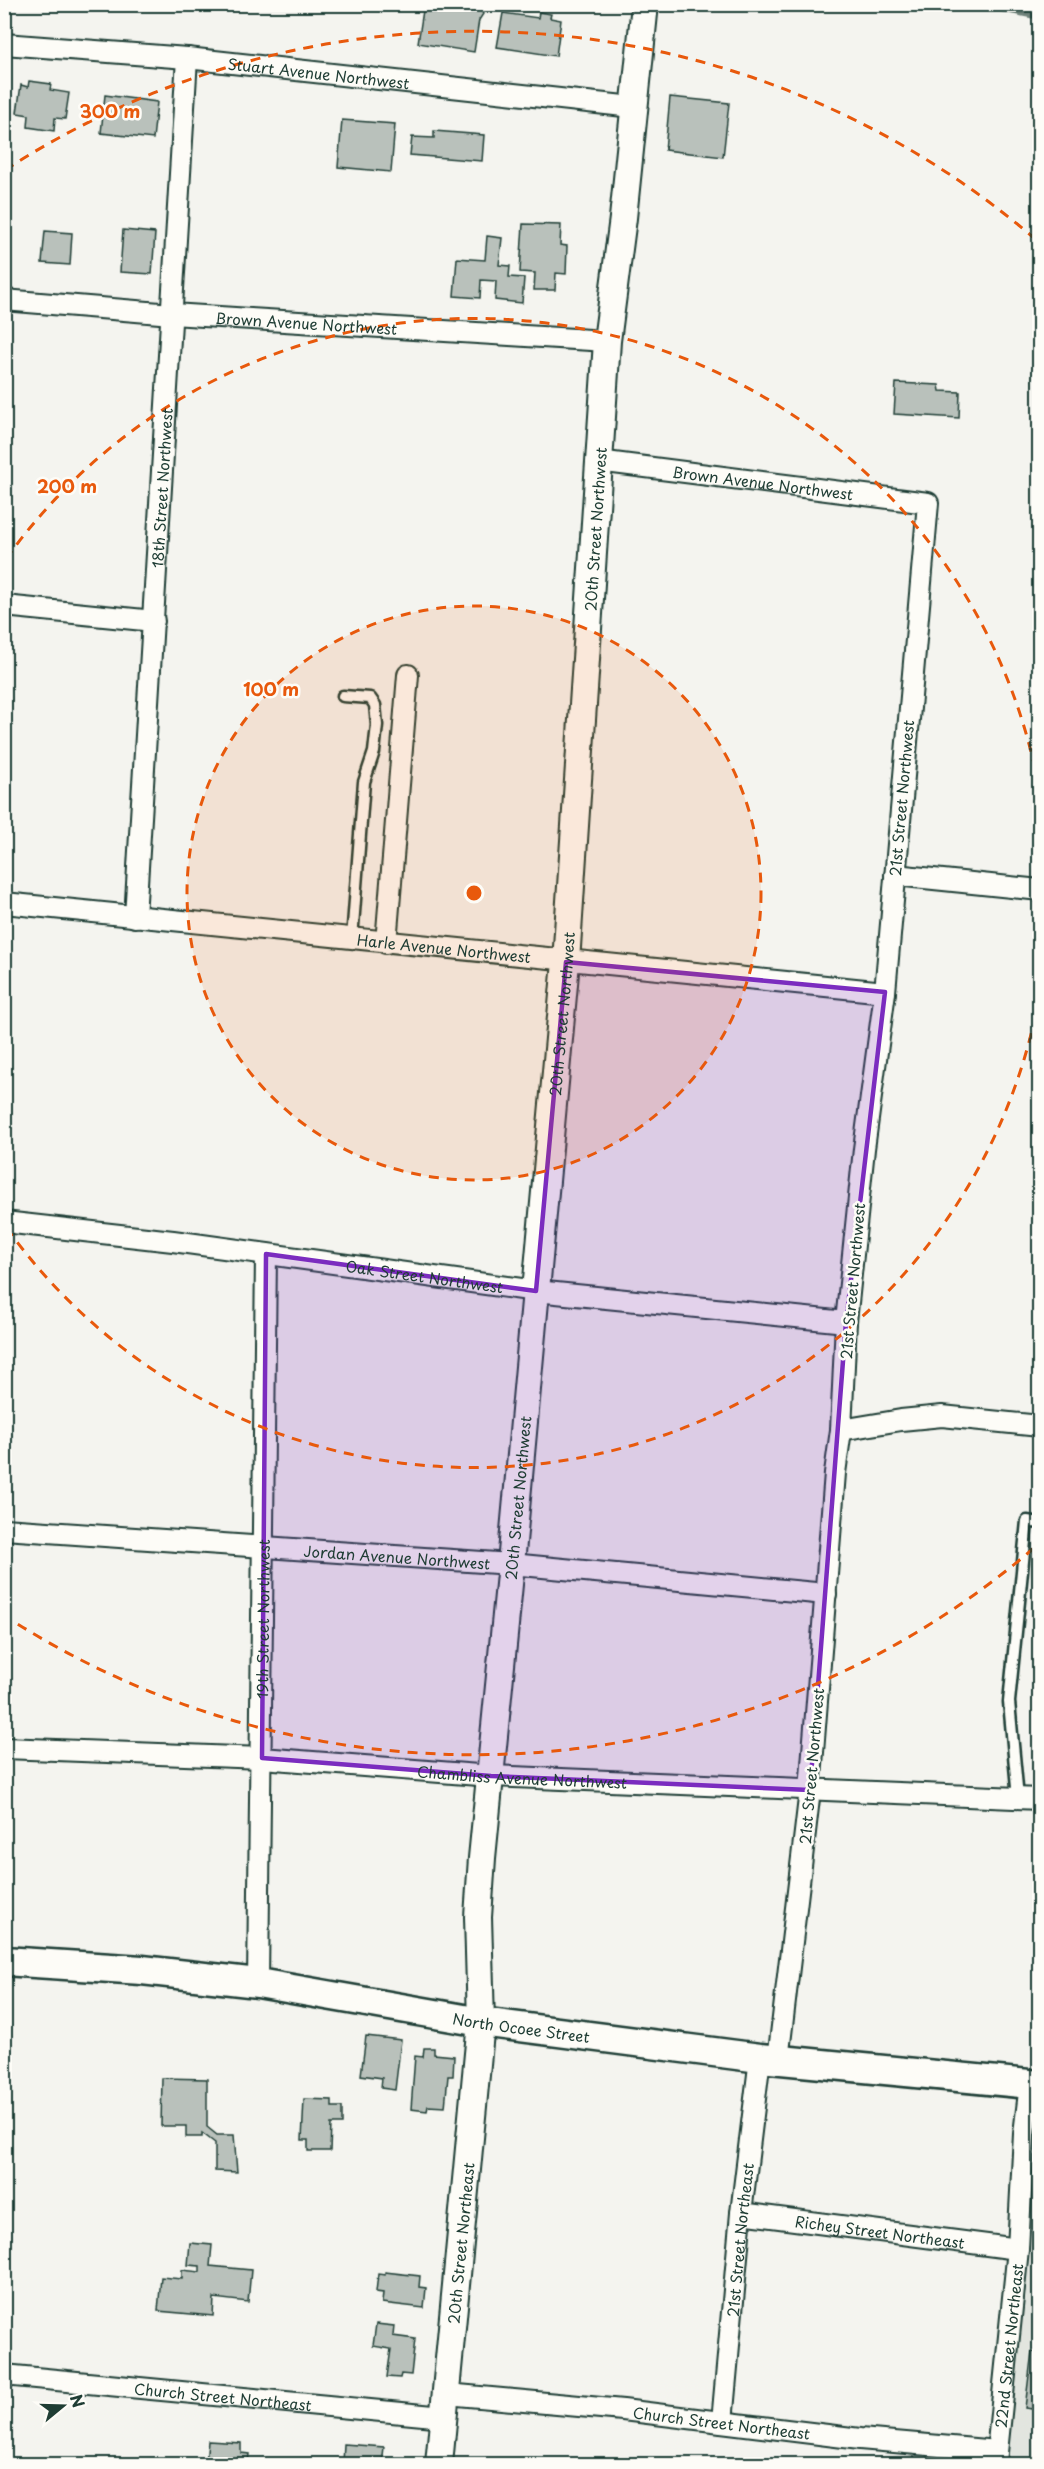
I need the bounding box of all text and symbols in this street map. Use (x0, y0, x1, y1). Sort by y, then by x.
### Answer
street label: Stuart Avenue Northwest (227, 51, 411, 94)
text: 300 m (80, 97, 140, 124)
street label: Brown Avenue Northwest (215, 305, 398, 339)
street label: 18th Street Northwest (145, 407, 177, 568)
street label: 20th Street Northwest (578, 446, 611, 612)
street label: Brown Avenue Northwest (671, 459, 854, 505)
text: 200 m (37, 472, 97, 499)
text: 100 m (243, 675, 299, 702)
street label: 21st Street Northwest (883, 719, 919, 877)
centre of rings (464, 883, 484, 903)
street label: Harle Avenue Northwest (356, 927, 532, 968)
street label: 20th Street Northwest (542, 931, 579, 1097)
street label: 21st Street Northwest (834, 1202, 870, 1360)
street label: Oak Street Northwest (344, 1253, 505, 1298)
street label: 20th Street Northwest (498, 1415, 536, 1581)
street label: Jordan Avenue Northwest (303, 1538, 491, 1574)
street label: 19th Street Northwest (250, 1539, 274, 1699)
street label: 21st Street Northwest (793, 1687, 829, 1845)
street label: Chambliss Avenue Northwest (416, 1759, 627, 1793)
street label: North Ocoee Street (451, 2006, 591, 2047)
street label: 20th Street Northeast (441, 2161, 479, 2325)
street label: 21st Street Northeast (720, 2161, 759, 2318)
street label: Richey Street Northeast (794, 2209, 966, 2253)
street label: 22nd Street Northeast (988, 2262, 1028, 2429)
north arrow (33, 2376, 93, 2436)
street label: Church Street Northeast (133, 2376, 313, 2416)
text: N (65, 2391, 92, 2411)
street label: Church Street Northeast (632, 2400, 811, 2444)

